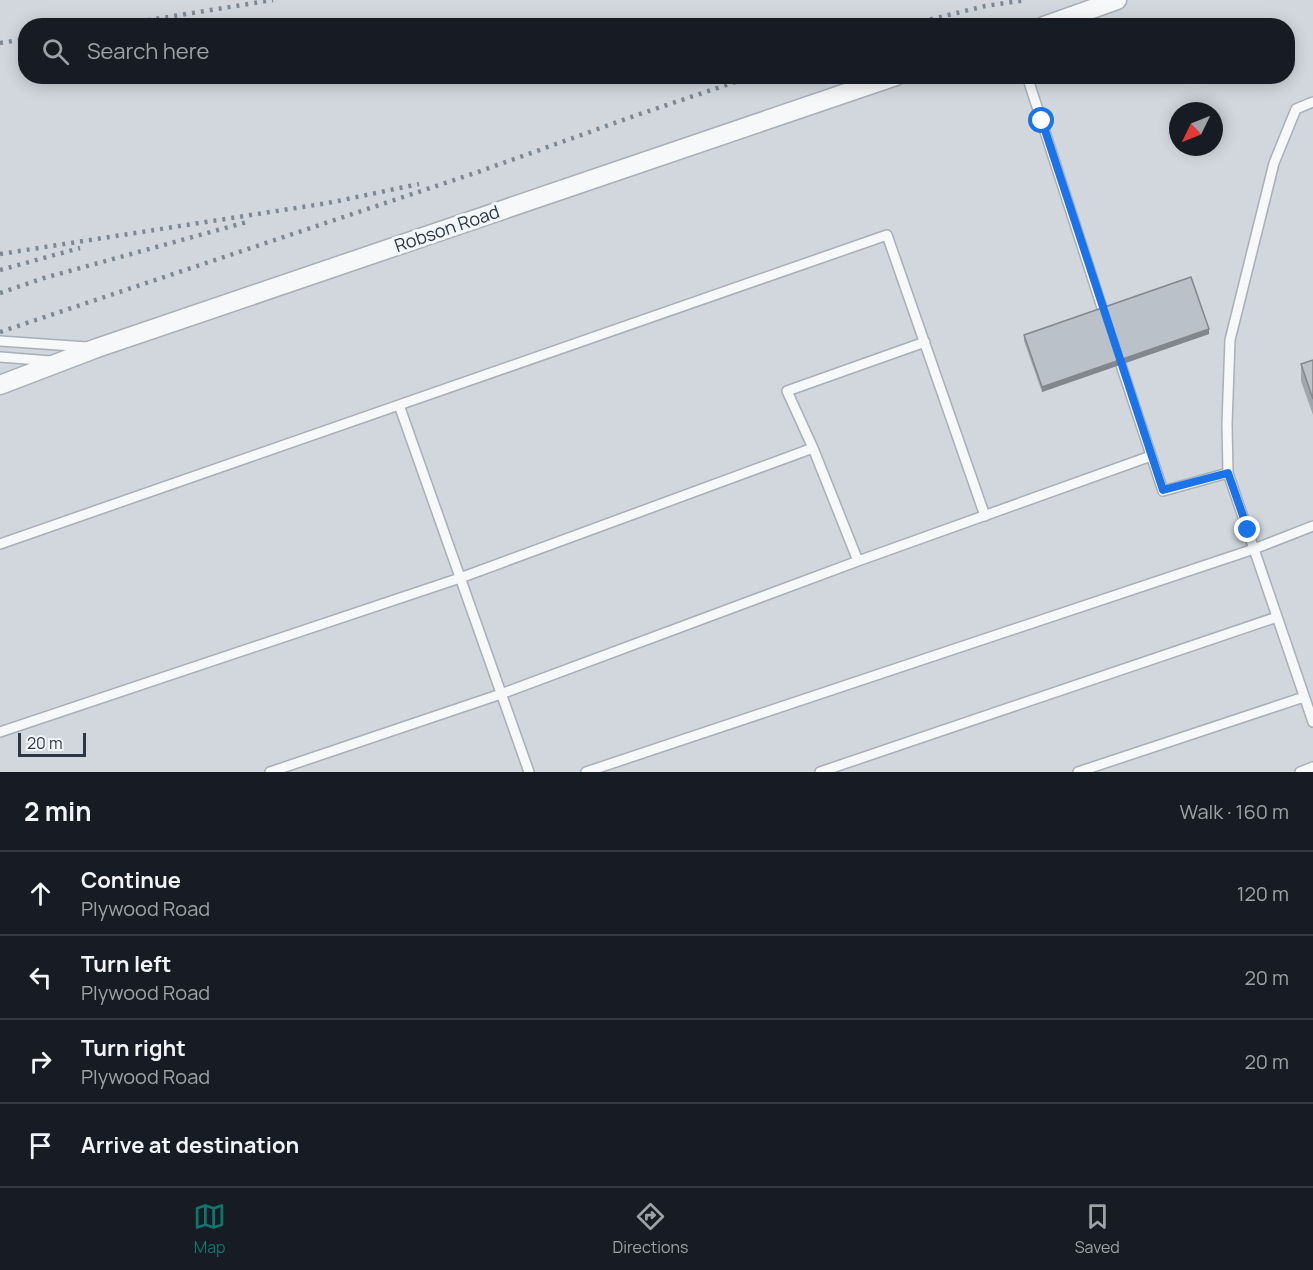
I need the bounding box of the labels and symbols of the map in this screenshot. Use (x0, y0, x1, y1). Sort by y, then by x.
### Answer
north arrow (1169, 102, 1223, 156)
route start (1028, 107, 1054, 133)
street label: Robson Road (391, 199, 502, 257)
route end (1234, 516, 1260, 542)
scale bar (18, 730, 86, 758)

